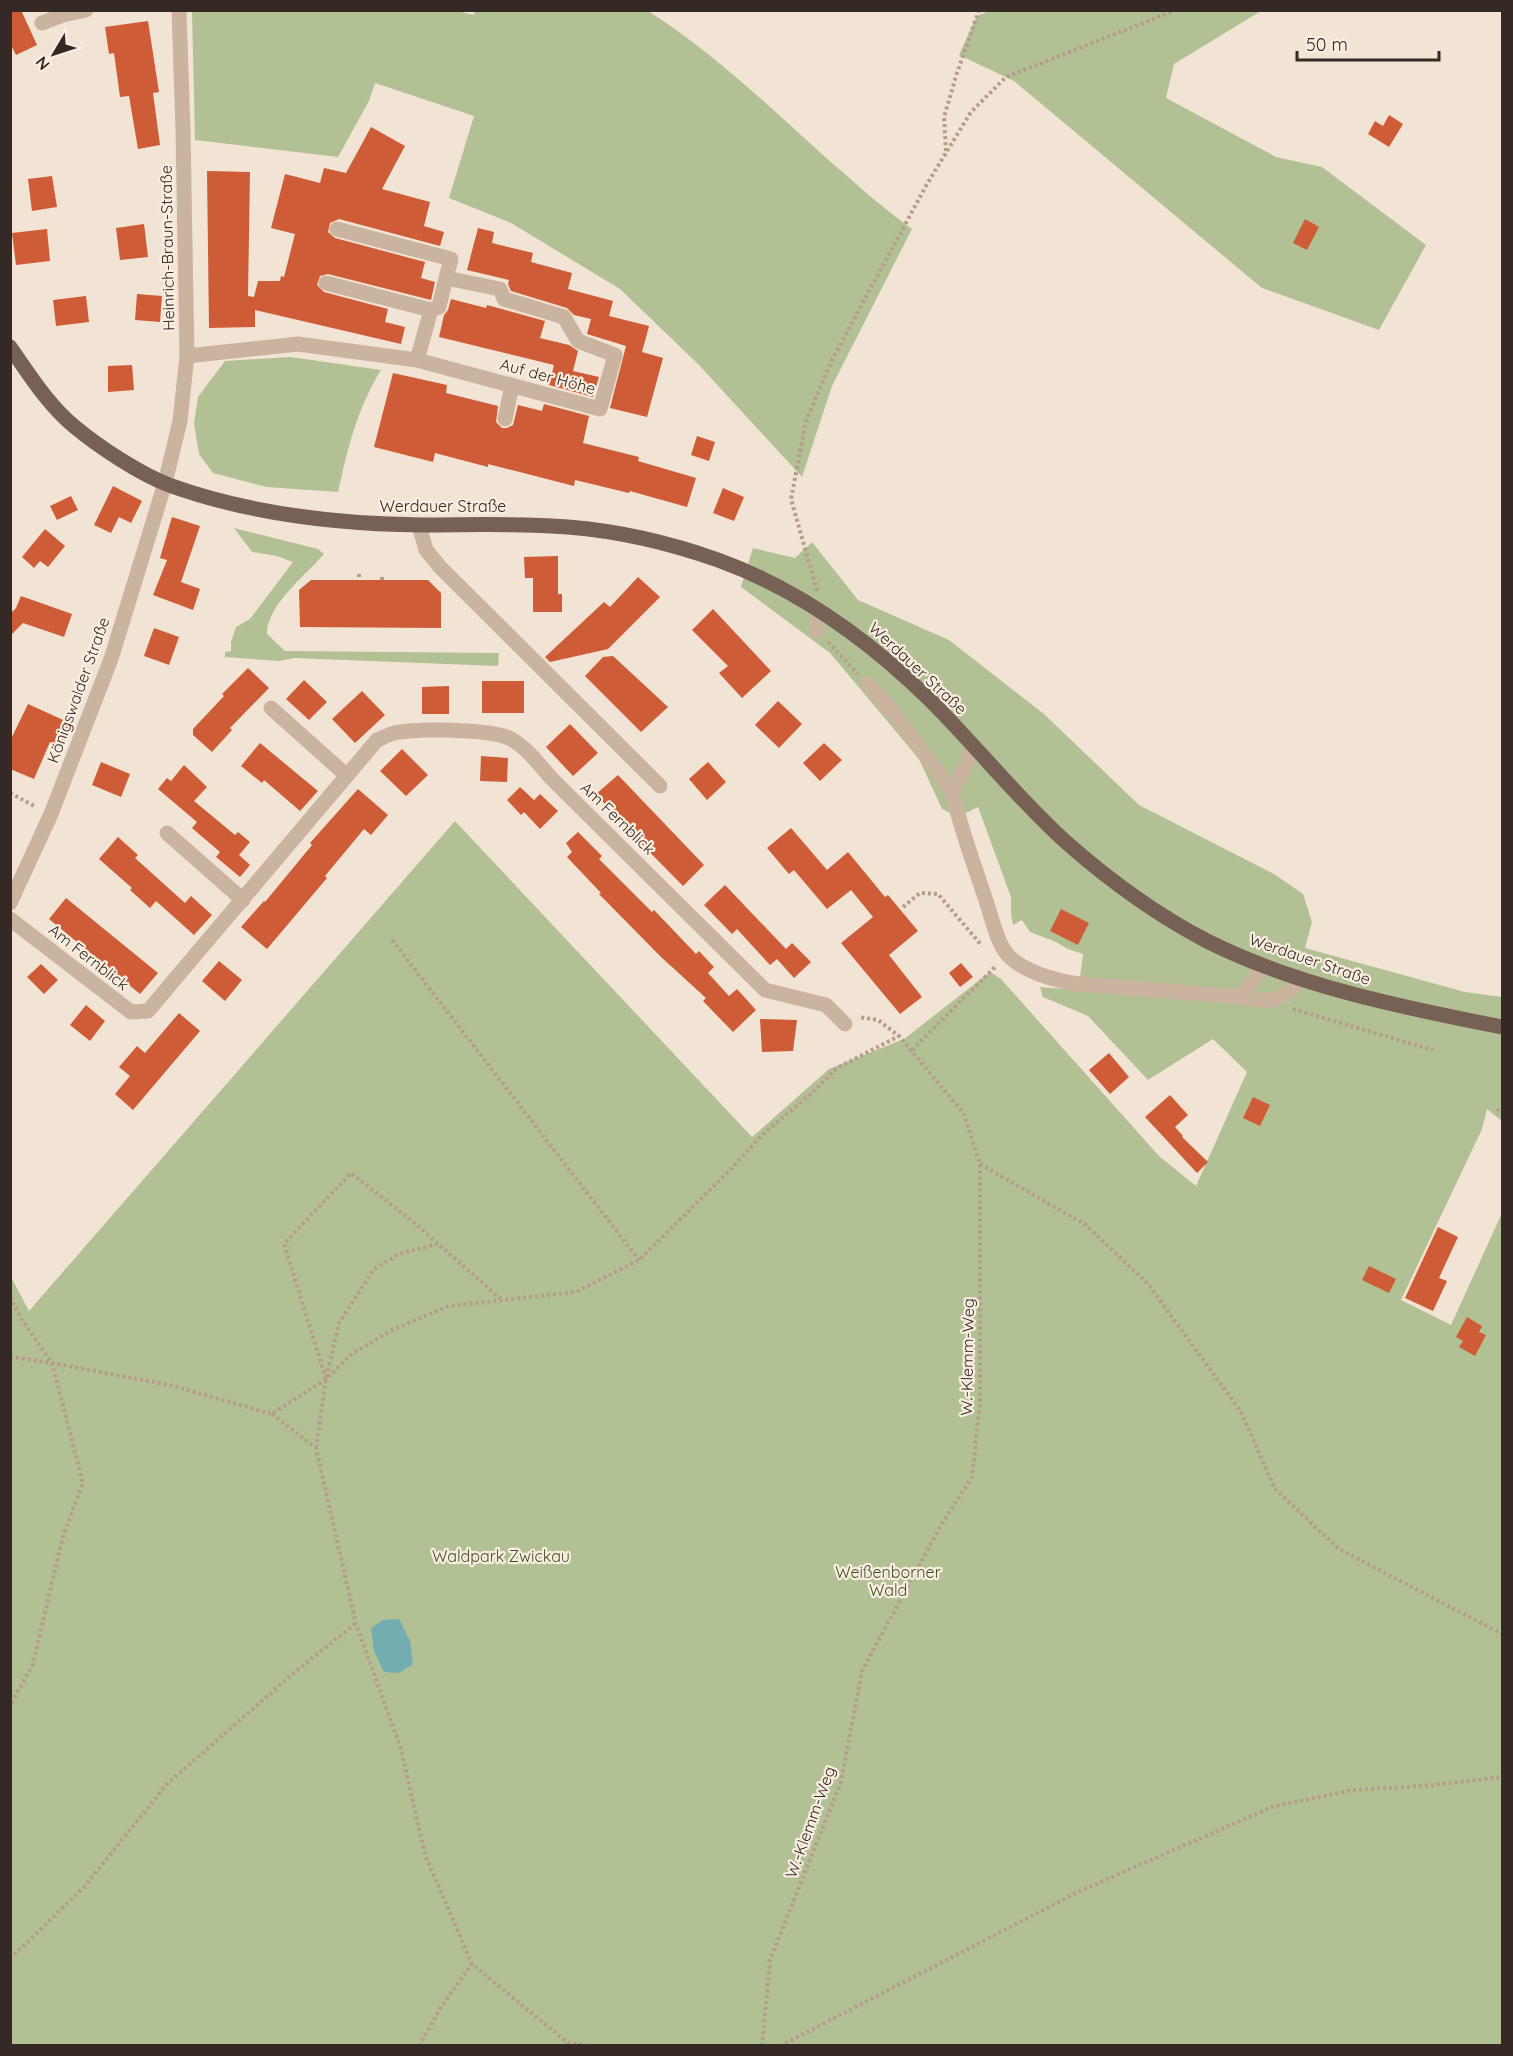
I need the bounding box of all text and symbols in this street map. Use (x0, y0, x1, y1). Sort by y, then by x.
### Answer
north arrow (24, 24, 84, 84)
scale bar (1297, 24, 1440, 62)
text: 50 m (1306, 33, 1348, 56)
text: N (31, 53, 54, 74)
street label: Heinrich-Braun-Straße (156, 165, 178, 331)
street label: Auf der Höhe (498, 354, 598, 398)
street label: Werdauer Straße (380, 496, 506, 516)
street label: Königswalder Straße (42, 614, 114, 766)
street label: Werdauer Straße (865, 617, 971, 719)
street label: Am Fernblick (576, 777, 660, 859)
street label: Am Fernblick (45, 919, 133, 995)
street label: Werdauer Straße (1247, 929, 1373, 989)
street label: W.-Klemm-Weg (956, 1298, 978, 1416)
park label: Waldpark Zwickau (432, 1546, 570, 1566)
park label: Weißenborner Wald (835, 1562, 941, 1600)
street label: W.-Klemm-Weg (781, 1763, 839, 1881)

